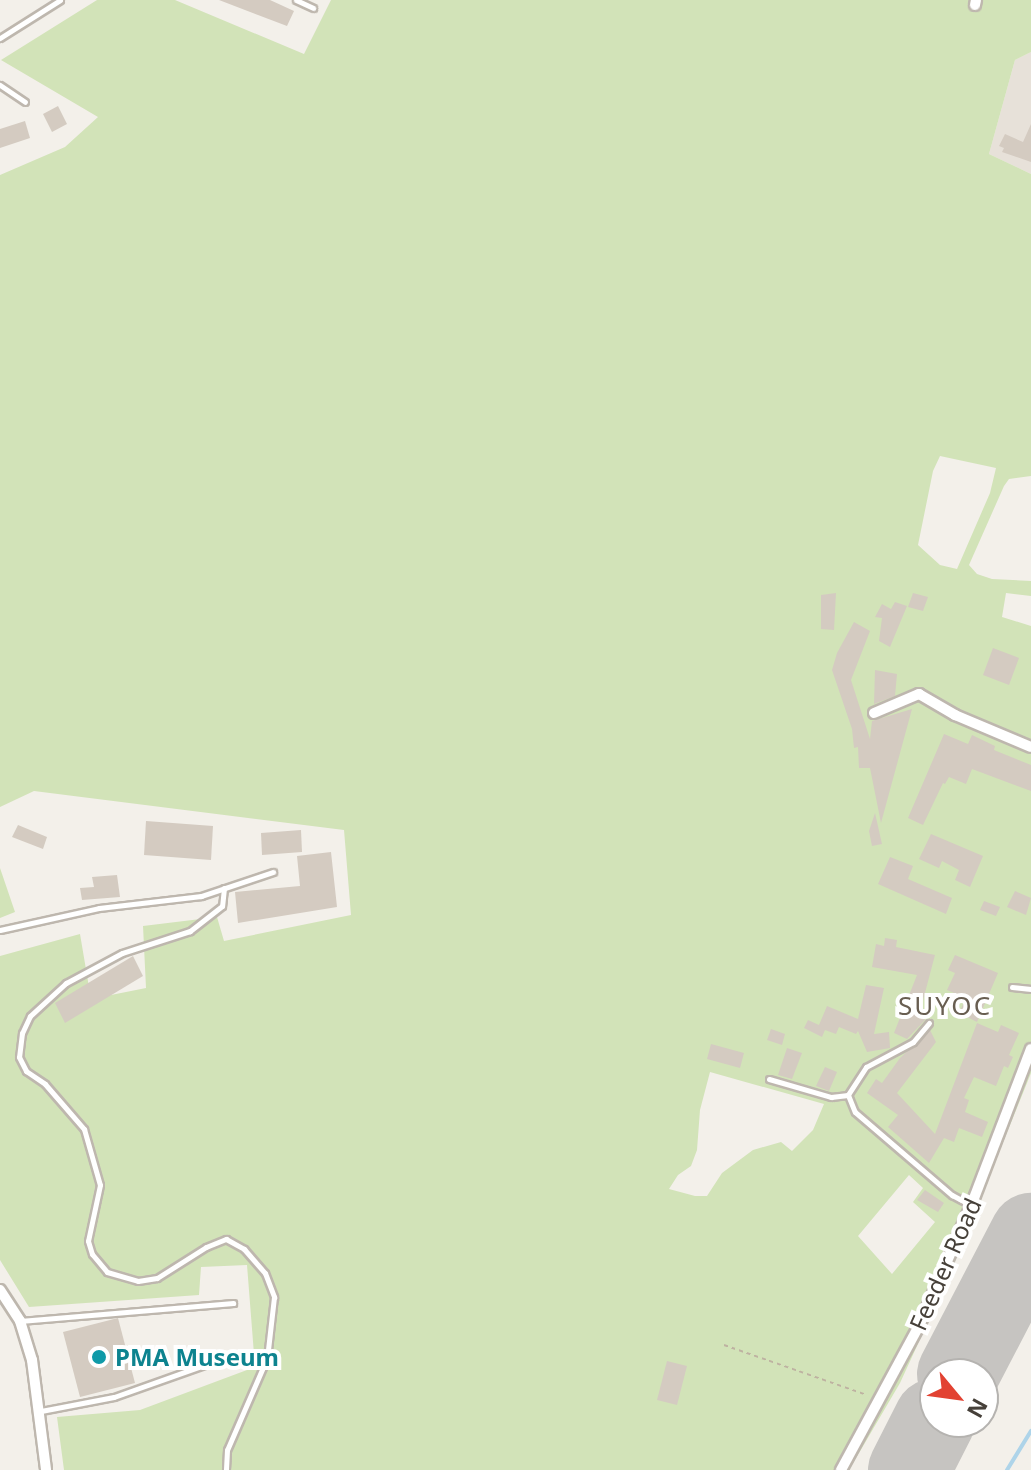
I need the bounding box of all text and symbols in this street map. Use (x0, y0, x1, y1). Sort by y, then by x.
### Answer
district label: SUYOC (898, 990, 992, 1022)
street label: Feeder Road (903, 1193, 987, 1335)
place label: PMA Museum (115, 1343, 279, 1371)
marker: PMA Museum (90, 1348, 108, 1366)
north arrow (919, 1358, 999, 1438)
text: N (961, 1394, 996, 1424)

